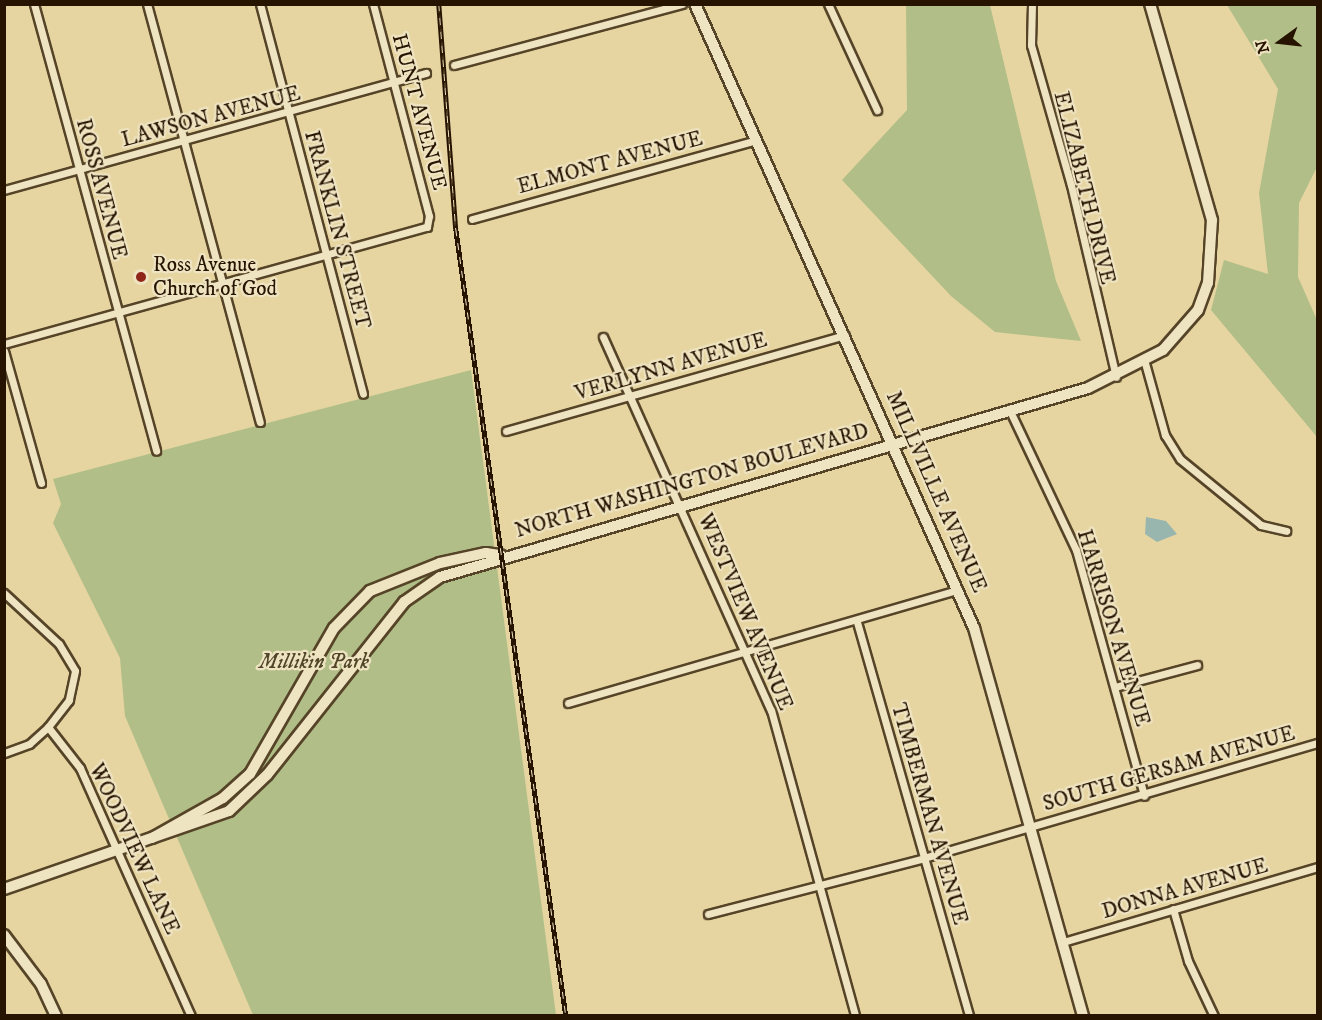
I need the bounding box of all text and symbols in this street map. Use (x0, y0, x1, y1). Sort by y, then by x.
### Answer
north arrow (1250, 12, 1310, 72)
street label: HUNT AVENUE (386, 31, 452, 193)
text: N (1251, 38, 1274, 56)
street label: LAWSON AVENUE (119, 81, 303, 153)
street label: ELIZABETH DRIVE (1048, 89, 1120, 287)
street label: ROSS AVENUE (70, 116, 132, 262)
street label: ELMONT AVENUE (515, 126, 705, 200)
street label: FRANKLIN STREET (298, 128, 376, 332)
place label: Ross Avenue Church of God (153, 252, 277, 302)
marker: Ross Avenue Church of God (134, 270, 148, 284)
street label: VERLYNN AVENUE (572, 328, 770, 406)
street label: MILLVILLE AVENUE (880, 387, 992, 597)
street label: NORTH WASHINGTON BOULEVARD (512, 418, 872, 544)
street label: WESTVIEW AVENUE (692, 510, 798, 714)
street label: HARRISON AVENUE (1071, 527, 1155, 729)
park label: Millikin Park (259, 649, 369, 675)
street label: TIMBERMAN AVENUE (885, 700, 973, 928)
street label: SOUTH GERSAM AVENUE (1040, 721, 1298, 817)
street label: WOODVIEW LANE (83, 760, 185, 938)
street label: DONNA AVENUE (1099, 853, 1271, 925)

